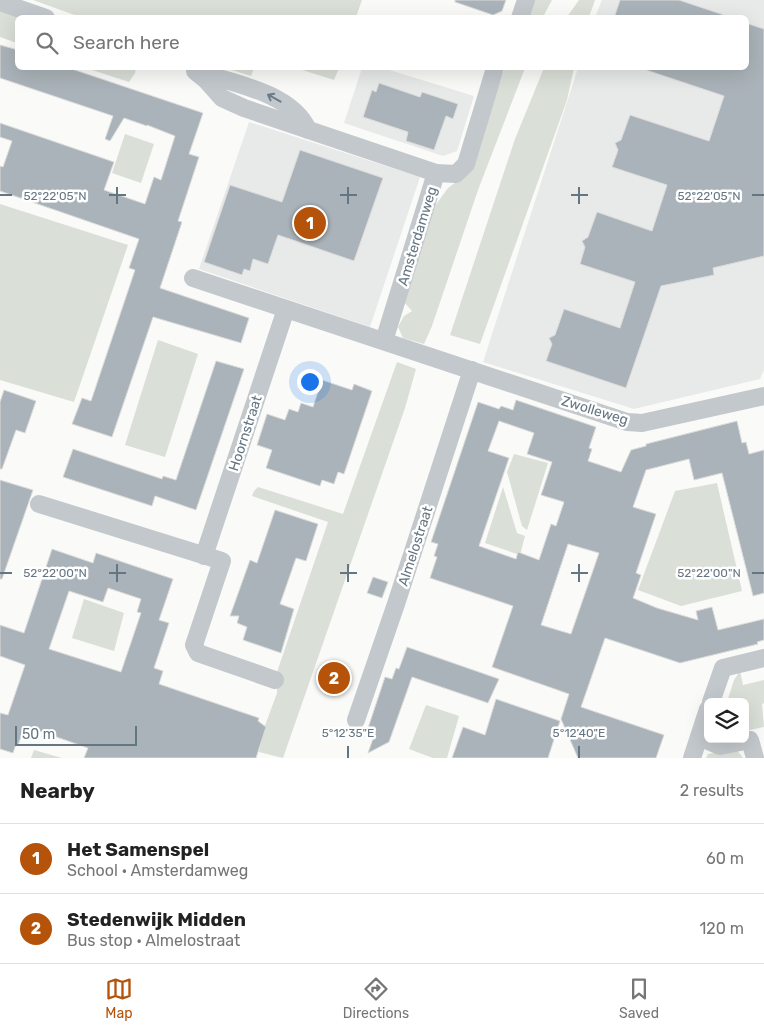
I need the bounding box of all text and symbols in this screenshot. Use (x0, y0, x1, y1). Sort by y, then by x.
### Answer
search box (15, 15, 749, 70)
icon: search (33, 29, 61, 57)
text: Search here (73, 31, 180, 54)
one-way arrow (267, 93, 282, 103)
street label: Amsterdamweg (394, 184, 441, 288)
text: 52°22'05"N (23, 189, 87, 203)
text: 52°22'05"N (677, 189, 741, 203)
pin: 1 (294, 204, 326, 242)
your location (297, 369, 323, 395)
street label: Zwolleweg (559, 392, 630, 429)
street label: Hoornstraat (225, 393, 266, 473)
street label: Almelostraat (395, 503, 437, 588)
text: 52°22'00"N (23, 566, 87, 580)
text: 52°22'00"N (677, 566, 741, 580)
pin: 2 (318, 659, 350, 697)
map controls (704, 698, 749, 743)
button: layers (704, 698, 749, 743)
scale bar (15, 723, 138, 746)
text: 50 m (22, 726, 55, 743)
text: 5°12'35"E (322, 726, 374, 740)
text: 5°12'40"E (553, 726, 605, 740)
text: Nearby (20, 778, 95, 803)
text: 2 results (680, 781, 744, 800)
text: Het Samenspel (67, 838, 209, 861)
text: 1 (32, 849, 40, 868)
text: 60 m (706, 849, 744, 868)
text: School · Amsterdamweg (67, 861, 248, 880)
text: Stedenwijk Midden (67, 908, 246, 931)
text: 2 (31, 919, 41, 938)
text: 120 m (699, 919, 744, 938)
text: Bus stop · Almelostraat (67, 931, 240, 950)
tab: Map (105, 975, 133, 1022)
tab: Directions (343, 975, 409, 1022)
tab: Saved (619, 975, 659, 1022)

